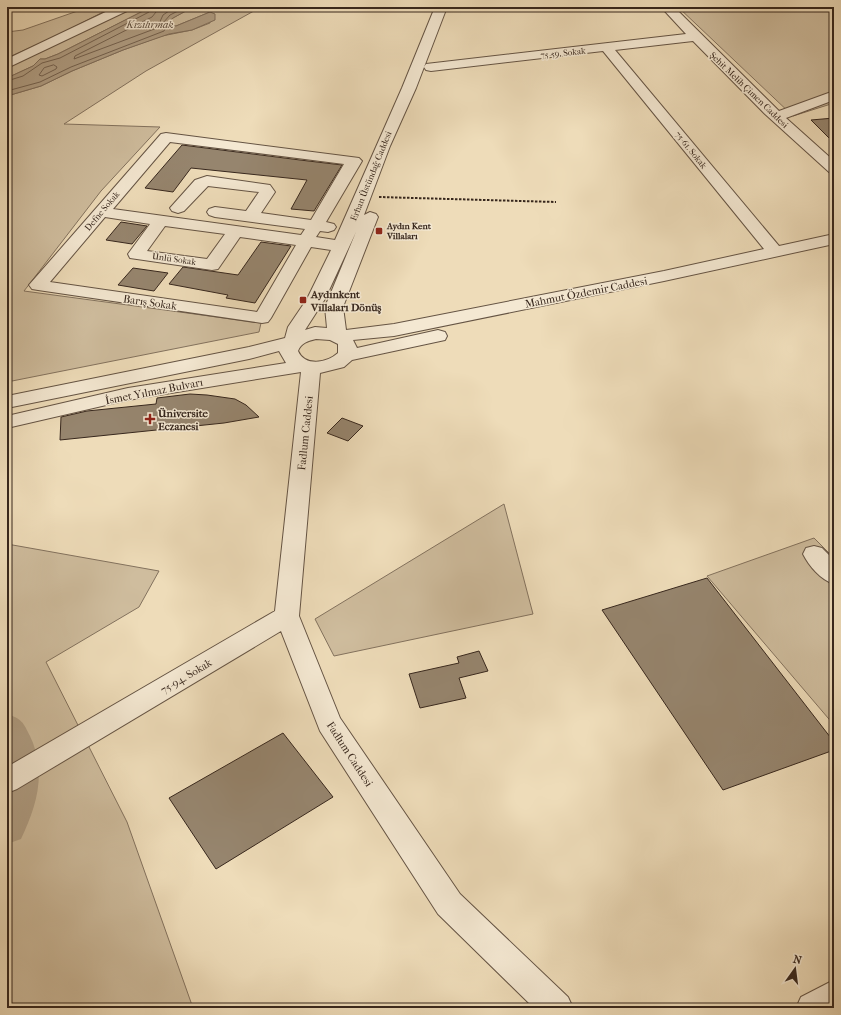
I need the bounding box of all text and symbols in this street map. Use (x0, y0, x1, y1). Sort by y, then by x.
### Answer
water label: Kızılırmak (126, 19, 173, 31)
street label: 75-59. Sokak (540, 46, 586, 60)
street label: Şehit Melih Çimen Caddesi (708, 50, 790, 130)
street label: Erhan Üstündağ Caddesi (348, 129, 394, 222)
street label: 75-61. Sokak (673, 129, 709, 171)
street label: Defne Sokak (83, 189, 122, 233)
place label: Aydın Kent Villaları (386, 221, 432, 241)
marker: Aydın Kent Villaları (374, 226, 384, 236)
street label: Ünlü Sokak (151, 251, 197, 267)
street label: Mahmut Özdemir Caddesi (524, 274, 649, 311)
place label: Aydınkent Villaları Dönüş (310, 288, 381, 314)
street label: Barış Sokak (122, 292, 178, 313)
marker: Aydınkent Villaları Dönüş (298, 295, 308, 305)
street label: İsmet Yılmaz Bulvarı (104, 376, 205, 407)
street label: Fadlum Caddesi (295, 394, 316, 471)
place label: Üniversite Eczanesi (157, 407, 209, 433)
marker: Üniversite Eczanesi (145, 414, 155, 424)
street label: 75-94. Sokak (158, 656, 214, 697)
street label: Fadlum Caddesi (324, 719, 376, 790)
north arrow (775, 949, 815, 989)
text: N (792, 952, 804, 967)

